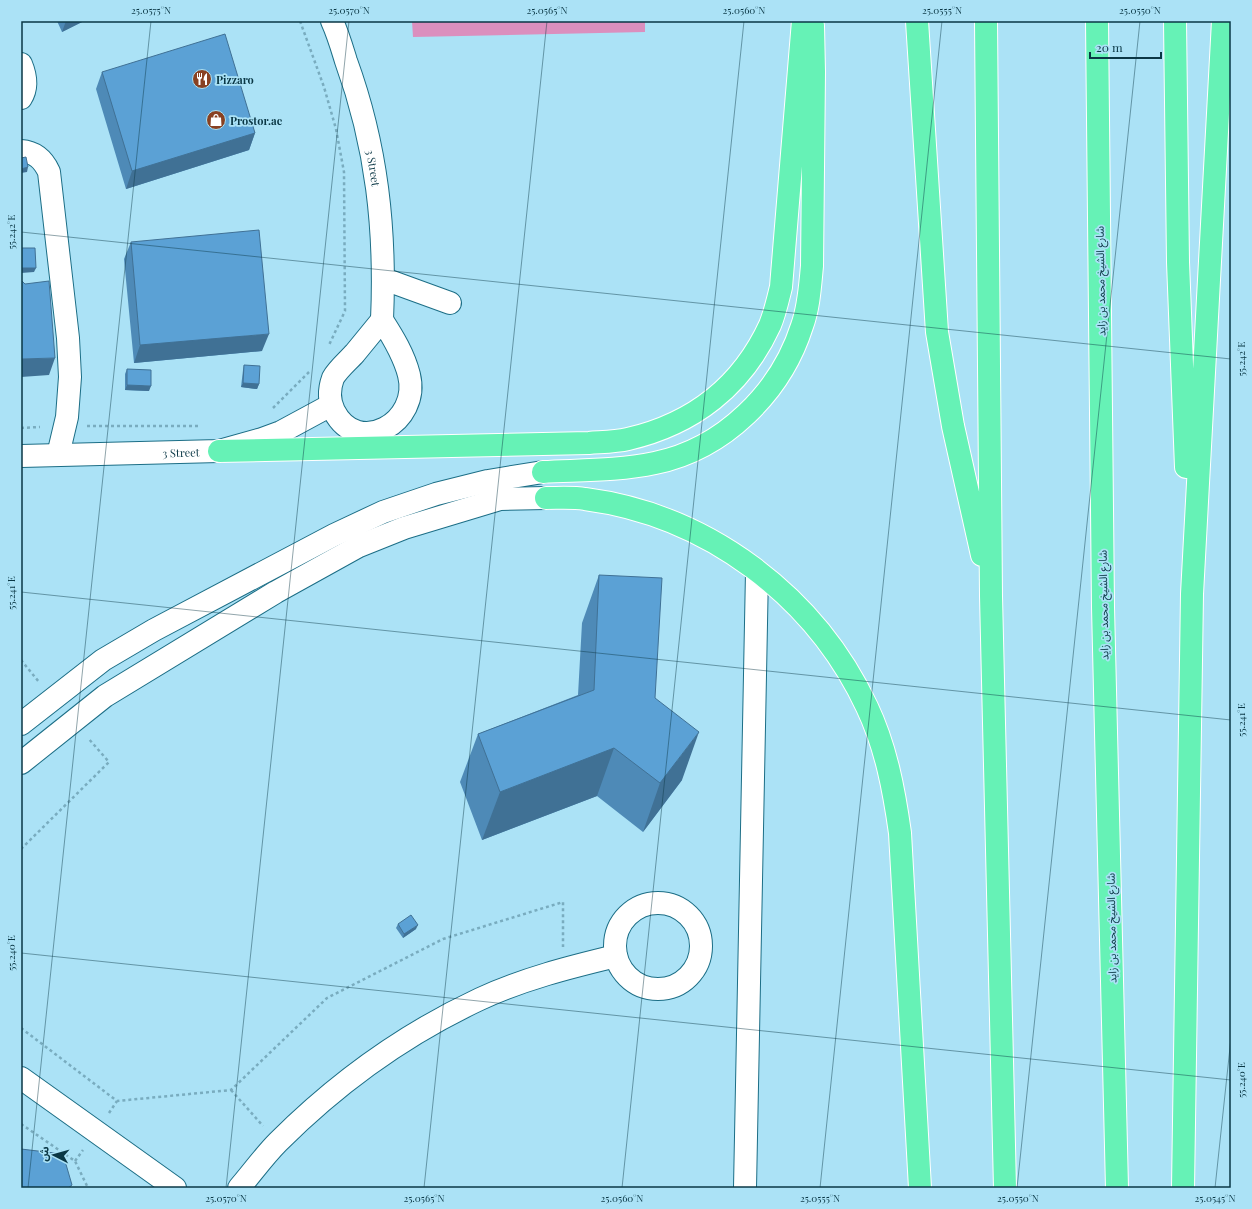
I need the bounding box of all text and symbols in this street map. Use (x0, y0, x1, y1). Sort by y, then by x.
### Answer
text: 25.0575°N (131, 3, 171, 17)
text: 25.0570°N (328, 3, 370, 17)
text: 25.0565°N (526, 3, 568, 17)
text: 25.0560°N (723, 3, 765, 17)
text: 25.0555°N (922, 3, 962, 17)
text: 25.0550°N (1119, 3, 1161, 17)
scale bar (1090, 34, 1161, 60)
text: 20 m (1096, 39, 1123, 55)
restaurant icon: Pizzaro (191, 68, 213, 90)
place label: Pizzaro (216, 72, 254, 87)
shop icon: Prostor.ae (205, 109, 227, 131)
place label: Prostor.ae (230, 113, 283, 128)
street label: 3 Street (363, 148, 384, 187)
text: 55.242°E (4, 215, 18, 249)
street label: شارع الشيخ محمد بن زايد (1092, 226, 1109, 336)
text: 55.242°E (1234, 342, 1248, 376)
street label: 3 Street (162, 444, 200, 460)
street label: شارع الشيخ محمد بن زايد (1095, 550, 1112, 660)
text: 55.241°E (4, 576, 18, 610)
text: 55.241°E (1234, 703, 1248, 737)
street label: شارع الشيخ محمد بن زايد (1103, 873, 1120, 983)
text: 55.240°E (4, 935, 18, 971)
text: 55.240°E (1234, 1062, 1248, 1098)
north arrow (34, 1135, 74, 1175)
text: ش (35, 1146, 52, 1162)
text: 25.0570°N (205, 1191, 247, 1205)
text: 25.0565°N (403, 1191, 445, 1205)
text: 25.0560°N (601, 1191, 643, 1205)
text: 25.0555°N (800, 1191, 840, 1205)
text: 25.0550°N (997, 1191, 1039, 1205)
text: 25.0545°N (1195, 1191, 1236, 1205)

